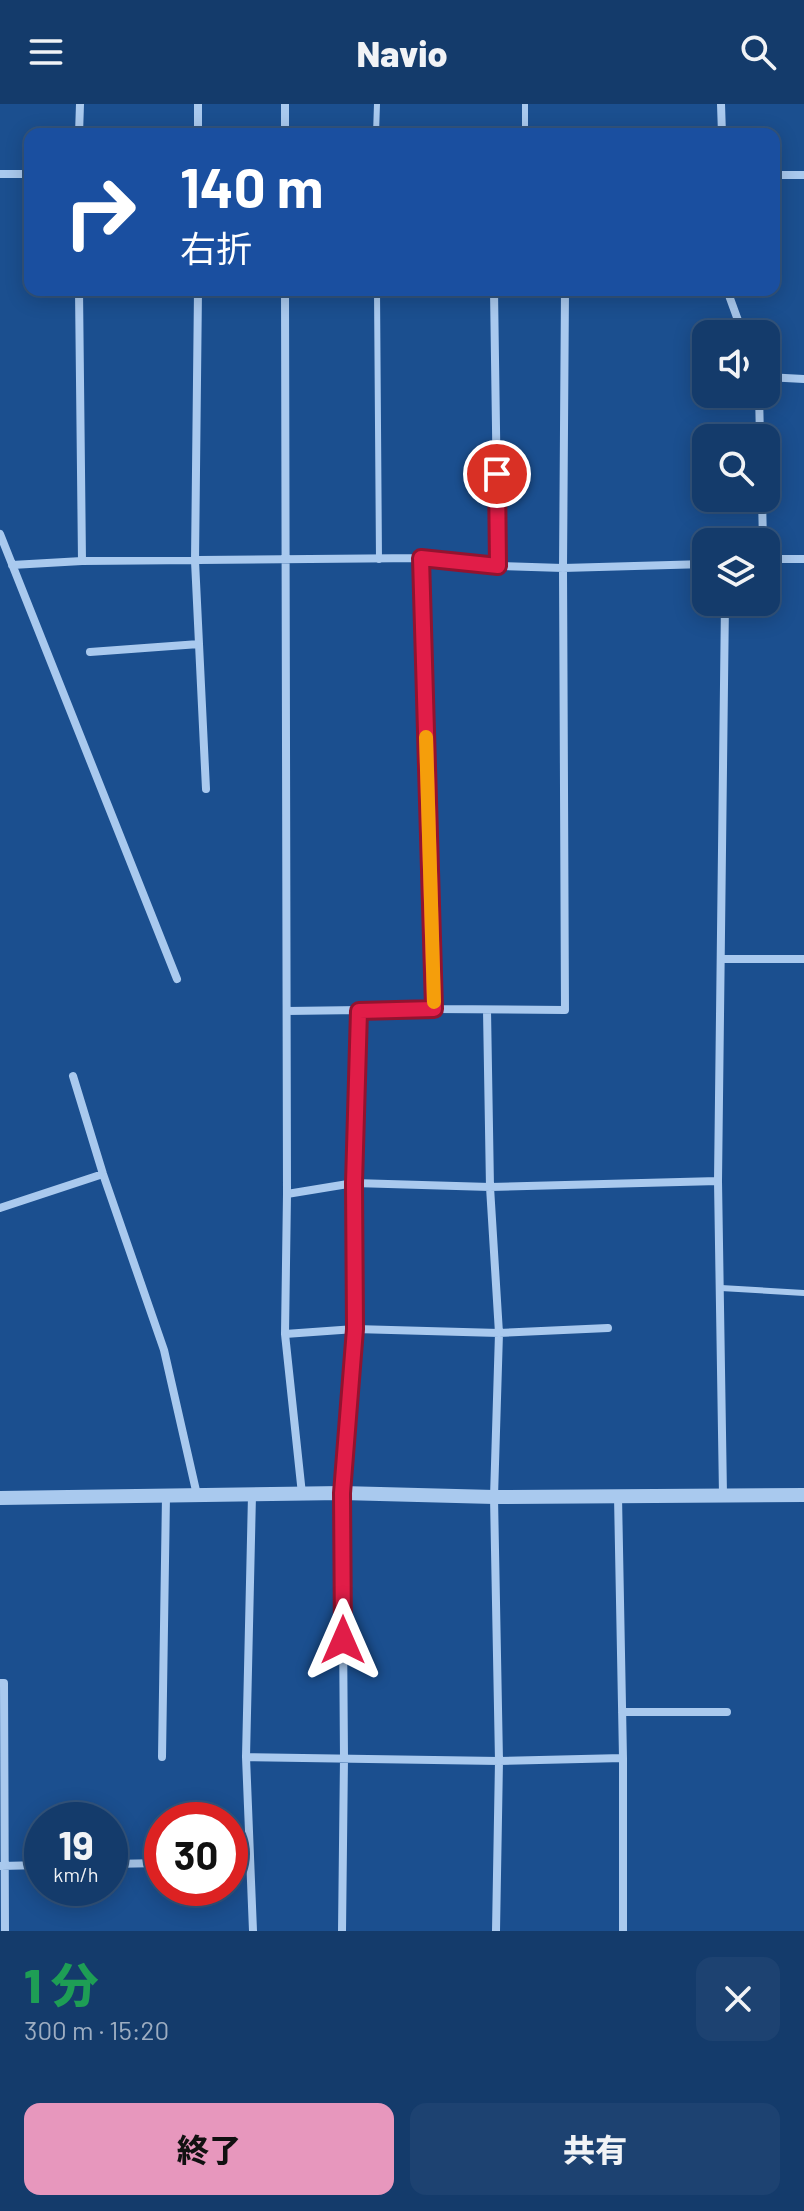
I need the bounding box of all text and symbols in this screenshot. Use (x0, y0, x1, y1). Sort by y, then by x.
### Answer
icon: menu (24, 30, 68, 74)
icon: search (736, 30, 780, 74)
text: Navio (356, 31, 448, 74)
text: 140 m (180, 152, 324, 219)
icon: right (48, 160, 152, 264)
text: 右折 (180, 226, 252, 269)
map controls (692, 320, 780, 616)
button: sound (692, 320, 780, 408)
button: search (692, 424, 780, 512)
pin (463, 440, 531, 508)
icon: arrive (475, 452, 519, 496)
button: layers (692, 528, 780, 616)
position arrow (301, 1598, 385, 1682)
speed limit sign: 30 (144, 1802, 248, 1906)
text: 19 (58, 1820, 94, 1868)
text: km/h (53, 1862, 99, 1886)
text: 1 分 (24, 1955, 99, 2013)
button: close (696, 1957, 780, 2041)
text: 300 m · 15:20 (24, 2014, 169, 2045)
button: 終了 (24, 2103, 394, 2195)
button: 共有 (410, 2103, 780, 2195)

